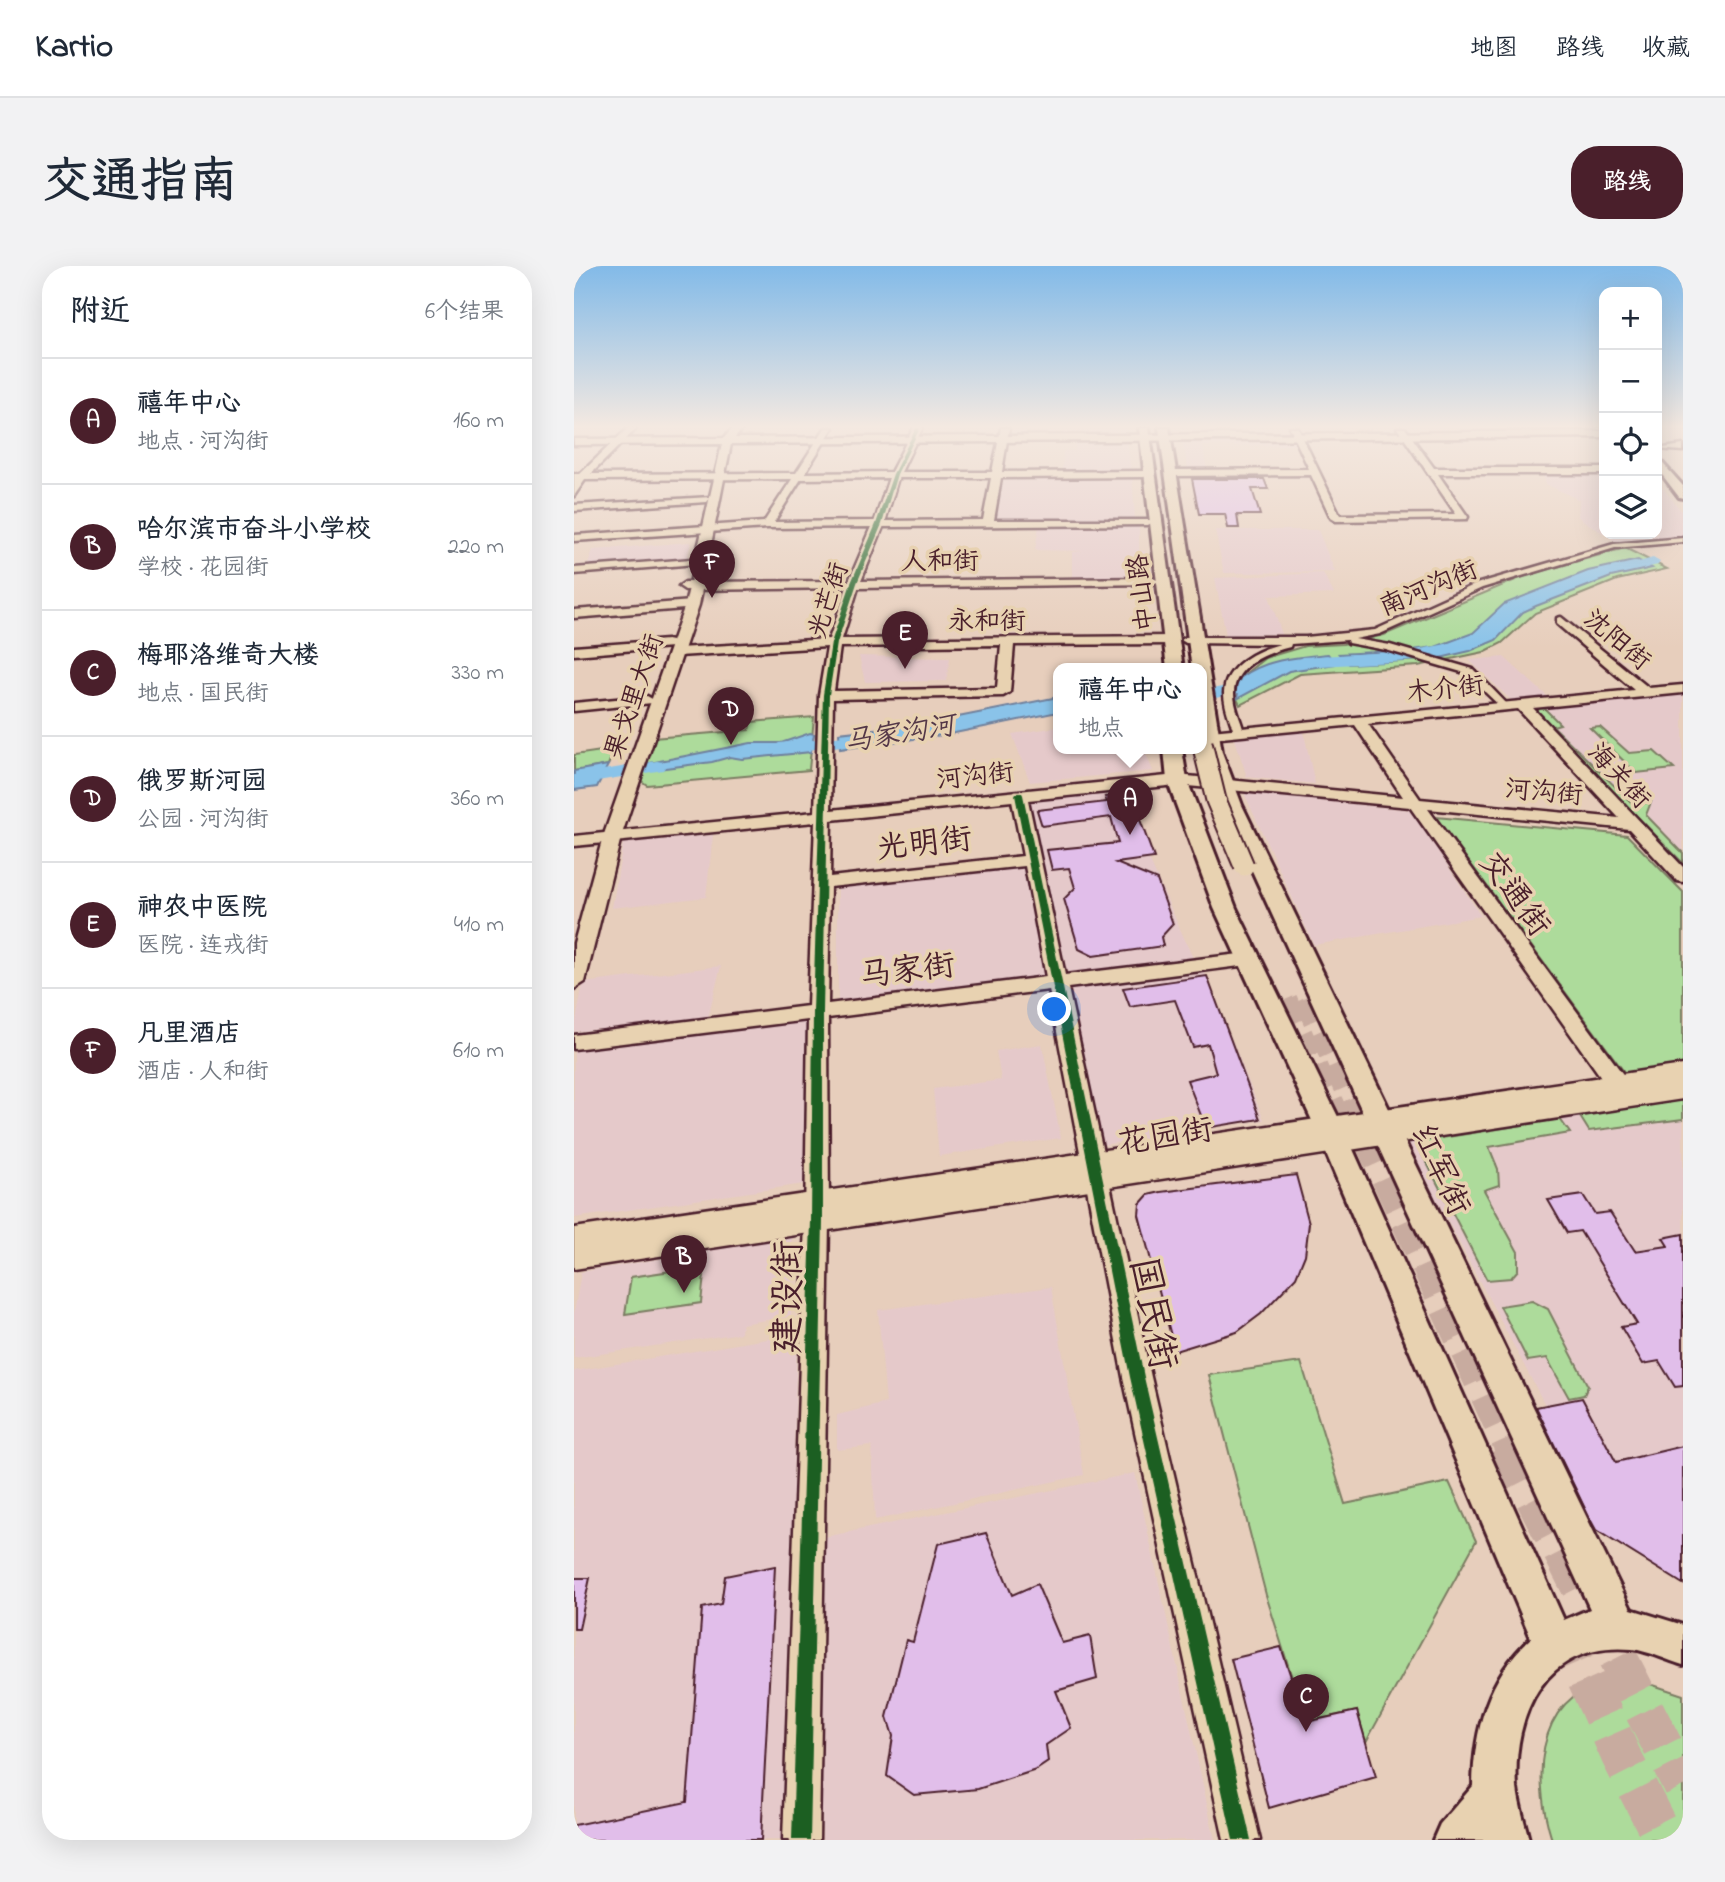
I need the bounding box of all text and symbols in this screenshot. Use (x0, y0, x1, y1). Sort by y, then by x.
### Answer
text: Kartio (35, 24, 113, 72)
text: 地图 (1470, 32, 1518, 67)
text: 路线 (1556, 32, 1604, 67)
text: 收藏 (1642, 32, 1690, 67)
button: 路线 (1571, 146, 1683, 219)
text: 交通指南 (42, 148, 238, 220)
map controls (1599, 287, 1662, 539)
button: + (1599, 287, 1662, 350)
text: 附近 (70, 291, 130, 335)
text: 6个结果 (425, 296, 504, 329)
button: − (1599, 350, 1662, 413)
text: 禧年中心 (137, 386, 241, 424)
text: A (86, 405, 100, 438)
text: 160 m (453, 405, 504, 438)
button: locate (1599, 413, 1662, 476)
text: 地点 · 河沟街 (137, 426, 268, 459)
button: layers (1599, 476, 1662, 539)
text: 哈尔滨市奋斗小学校 (137, 512, 371, 550)
text: B (85, 531, 101, 564)
text: 220 m (448, 531, 504, 564)
pin: F (689, 540, 735, 598)
street label: 人和街 (901, 544, 979, 582)
text: 学校 · 花园街 (137, 552, 268, 585)
street label: 中山路 (1120, 552, 1168, 634)
street label: 南河沟街 (1374, 552, 1484, 628)
street label: 光芒街 (800, 558, 860, 644)
street label: 沈阳街 (1574, 602, 1658, 681)
street label: 永和街 (948, 604, 1026, 642)
pin: E (882, 611, 928, 669)
street label: 果戈里大街 (597, 629, 675, 765)
text: 梅耶洛维奇大楼 (137, 638, 319, 676)
text: C (87, 657, 99, 690)
text: 330 m (451, 657, 504, 690)
popup (1053, 663, 1207, 754)
street label: 木介街 (1405, 668, 1486, 714)
text: 禧年中心 (1078, 673, 1182, 711)
text: 地点 · 国民街 (137, 678, 268, 711)
pin: D (708, 687, 754, 745)
water label: 马家沟河 (841, 706, 962, 764)
text: 地点 (1078, 713, 1124, 746)
street label: 海关街 (1577, 736, 1658, 819)
street label: 河沟街 (935, 755, 1016, 801)
text: 俄罗斯河园 (137, 764, 267, 802)
street label: 河沟街 (1503, 772, 1584, 816)
pin: A (1107, 777, 1153, 835)
text: D (85, 783, 101, 816)
text: 360 m (451, 783, 504, 816)
text: 公园 · 河沟街 (137, 804, 268, 837)
street label: 光明街 (874, 817, 975, 874)
street label: 交通街 (1466, 842, 1560, 948)
text: 神农中医院 (137, 890, 267, 928)
text: E (86, 909, 100, 942)
text: 410 m (454, 909, 504, 942)
text: 医院 · 连戎街 (137, 930, 268, 963)
street label: 马家街 (857, 943, 958, 1002)
your location (1037, 992, 1071, 1026)
text: 凡里酒店 (137, 1016, 241, 1054)
text: F (86, 1035, 100, 1068)
text: 610 m (453, 1035, 504, 1068)
text: 酒店 · 人和街 (137, 1056, 268, 1089)
street label: 花园街 (1114, 1108, 1217, 1169)
street label: 红军街 (1397, 1117, 1480, 1224)
pin: B (661, 1235, 707, 1293)
street label: 建设街 (761, 1240, 819, 1355)
street label: 国民街 (1113, 1252, 1189, 1375)
pin: C (1283, 1674, 1329, 1732)

